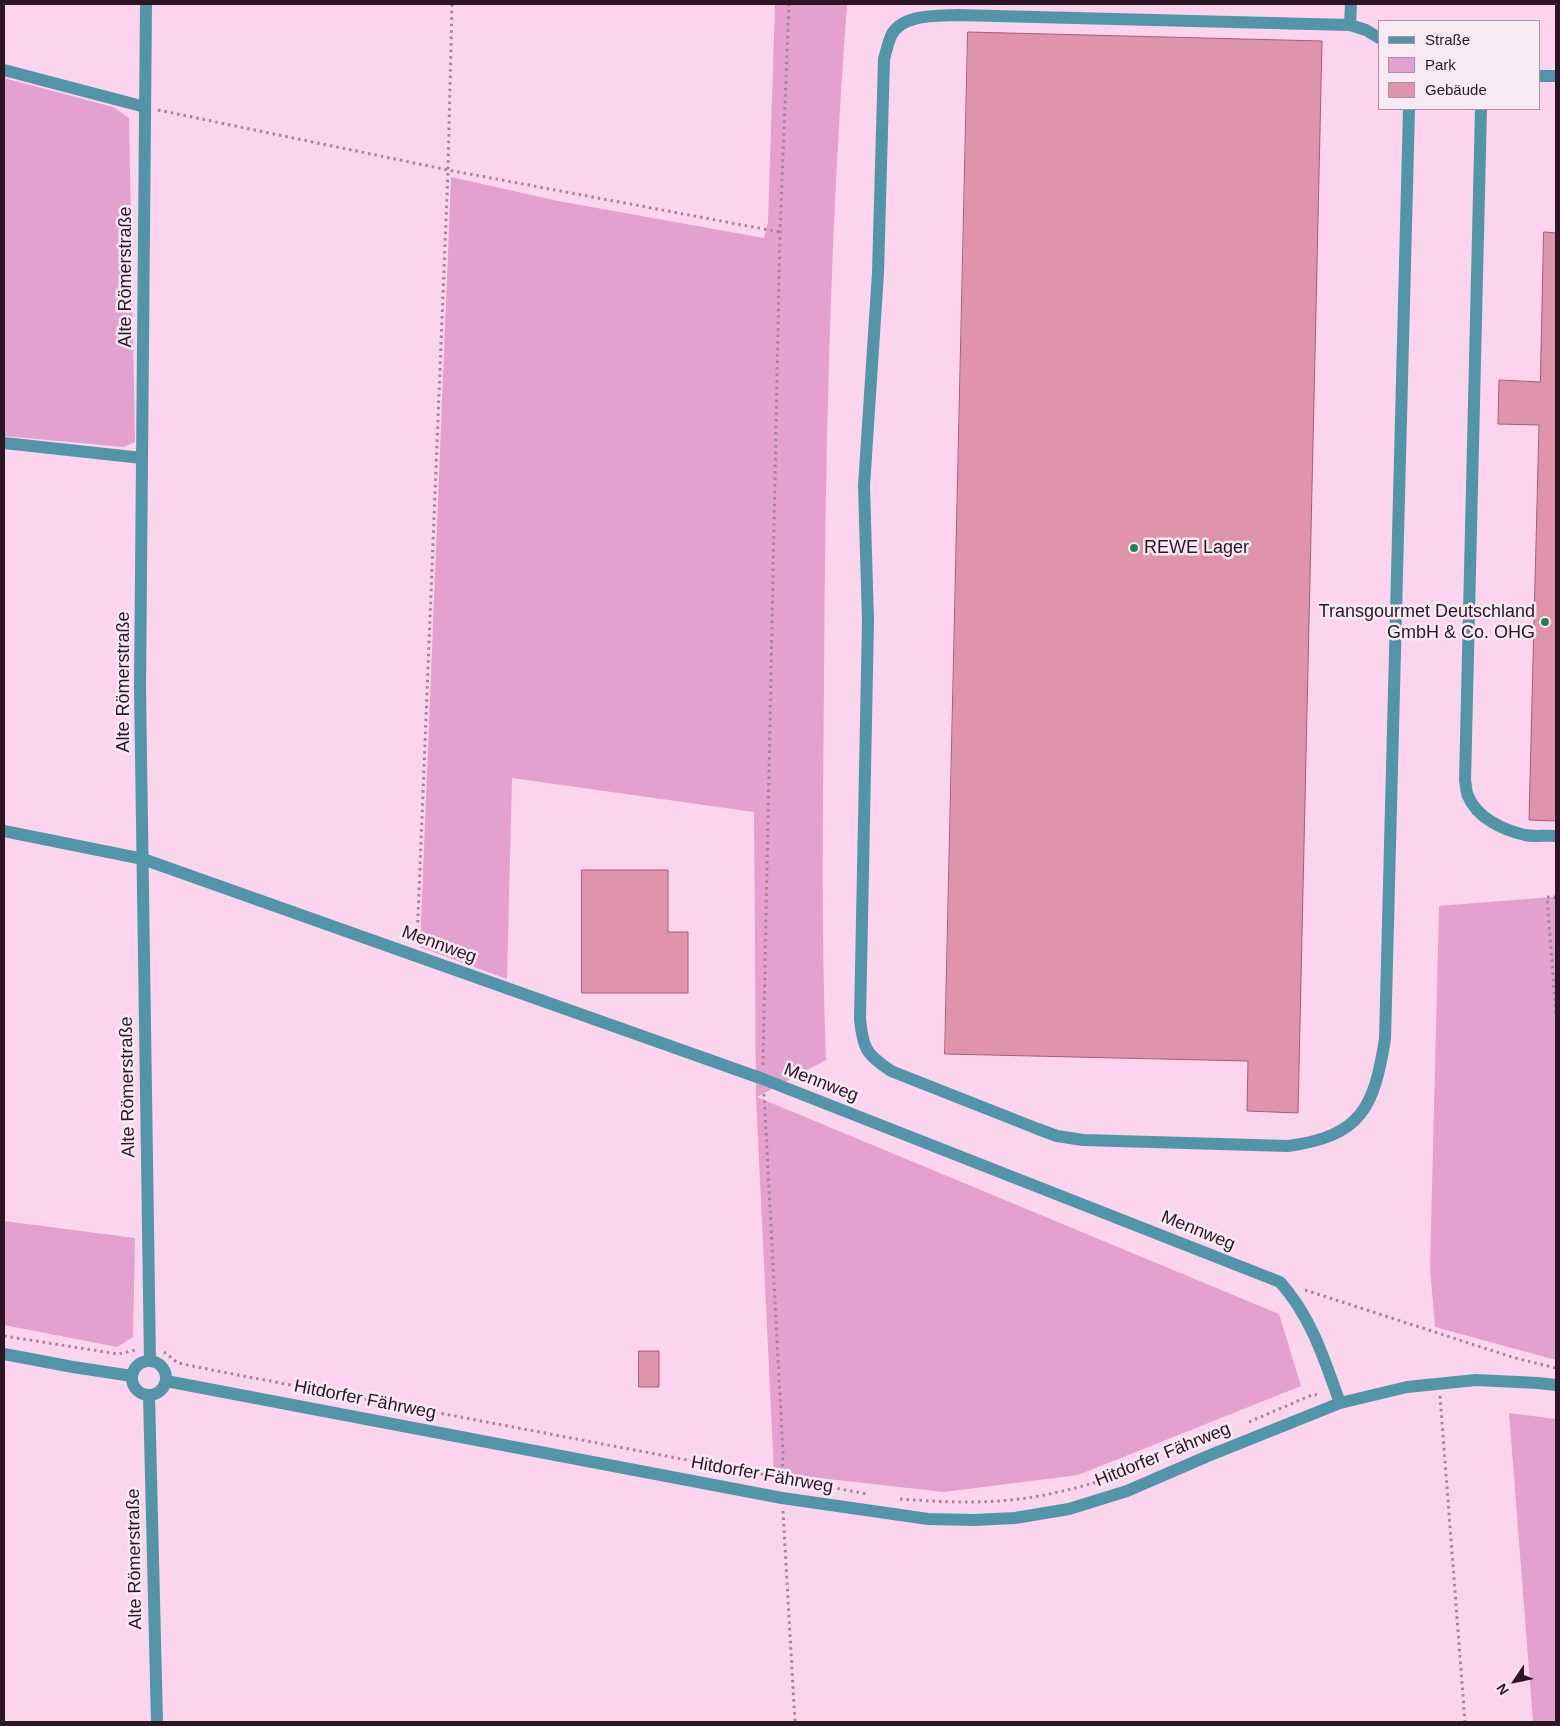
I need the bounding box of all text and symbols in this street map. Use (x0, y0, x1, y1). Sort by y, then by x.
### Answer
legend (1378, 20, 1540, 110)
text: Straße (1425, 31, 1470, 48)
text: Park (1425, 56, 1456, 73)
text: Gebäude (1425, 81, 1487, 98)
street label: Alte Römerstraße (115, 206, 137, 348)
place label: REWE Lager (1144, 537, 1249, 559)
marker: REWE Lager (1128, 542, 1140, 554)
place label: Transgourmet Deutschland GmbH & Co. OHG (1319, 601, 1535, 644)
street label: Alte Römerstraße (113, 611, 135, 753)
marker: Transgourmet Deutschland GmbH & Co. OHG (1539, 616, 1551, 628)
street label: Mennweg (399, 922, 479, 968)
street label: Alte Römerstraße (116, 1016, 140, 1158)
street label: Mennweg (781, 1059, 861, 1107)
street label: Mennweg (1158, 1206, 1238, 1256)
street label: Hitdorfer Fährweg (292, 1376, 438, 1424)
street label: Hitdorfer Fährweg (1092, 1418, 1234, 1492)
street label: Hitdorfer Fährweg (689, 1452, 835, 1498)
street label: Alte Römerstraße (123, 1488, 147, 1630)
north arrow (1490, 1656, 1540, 1706)
text: N (1493, 1681, 1512, 1698)

